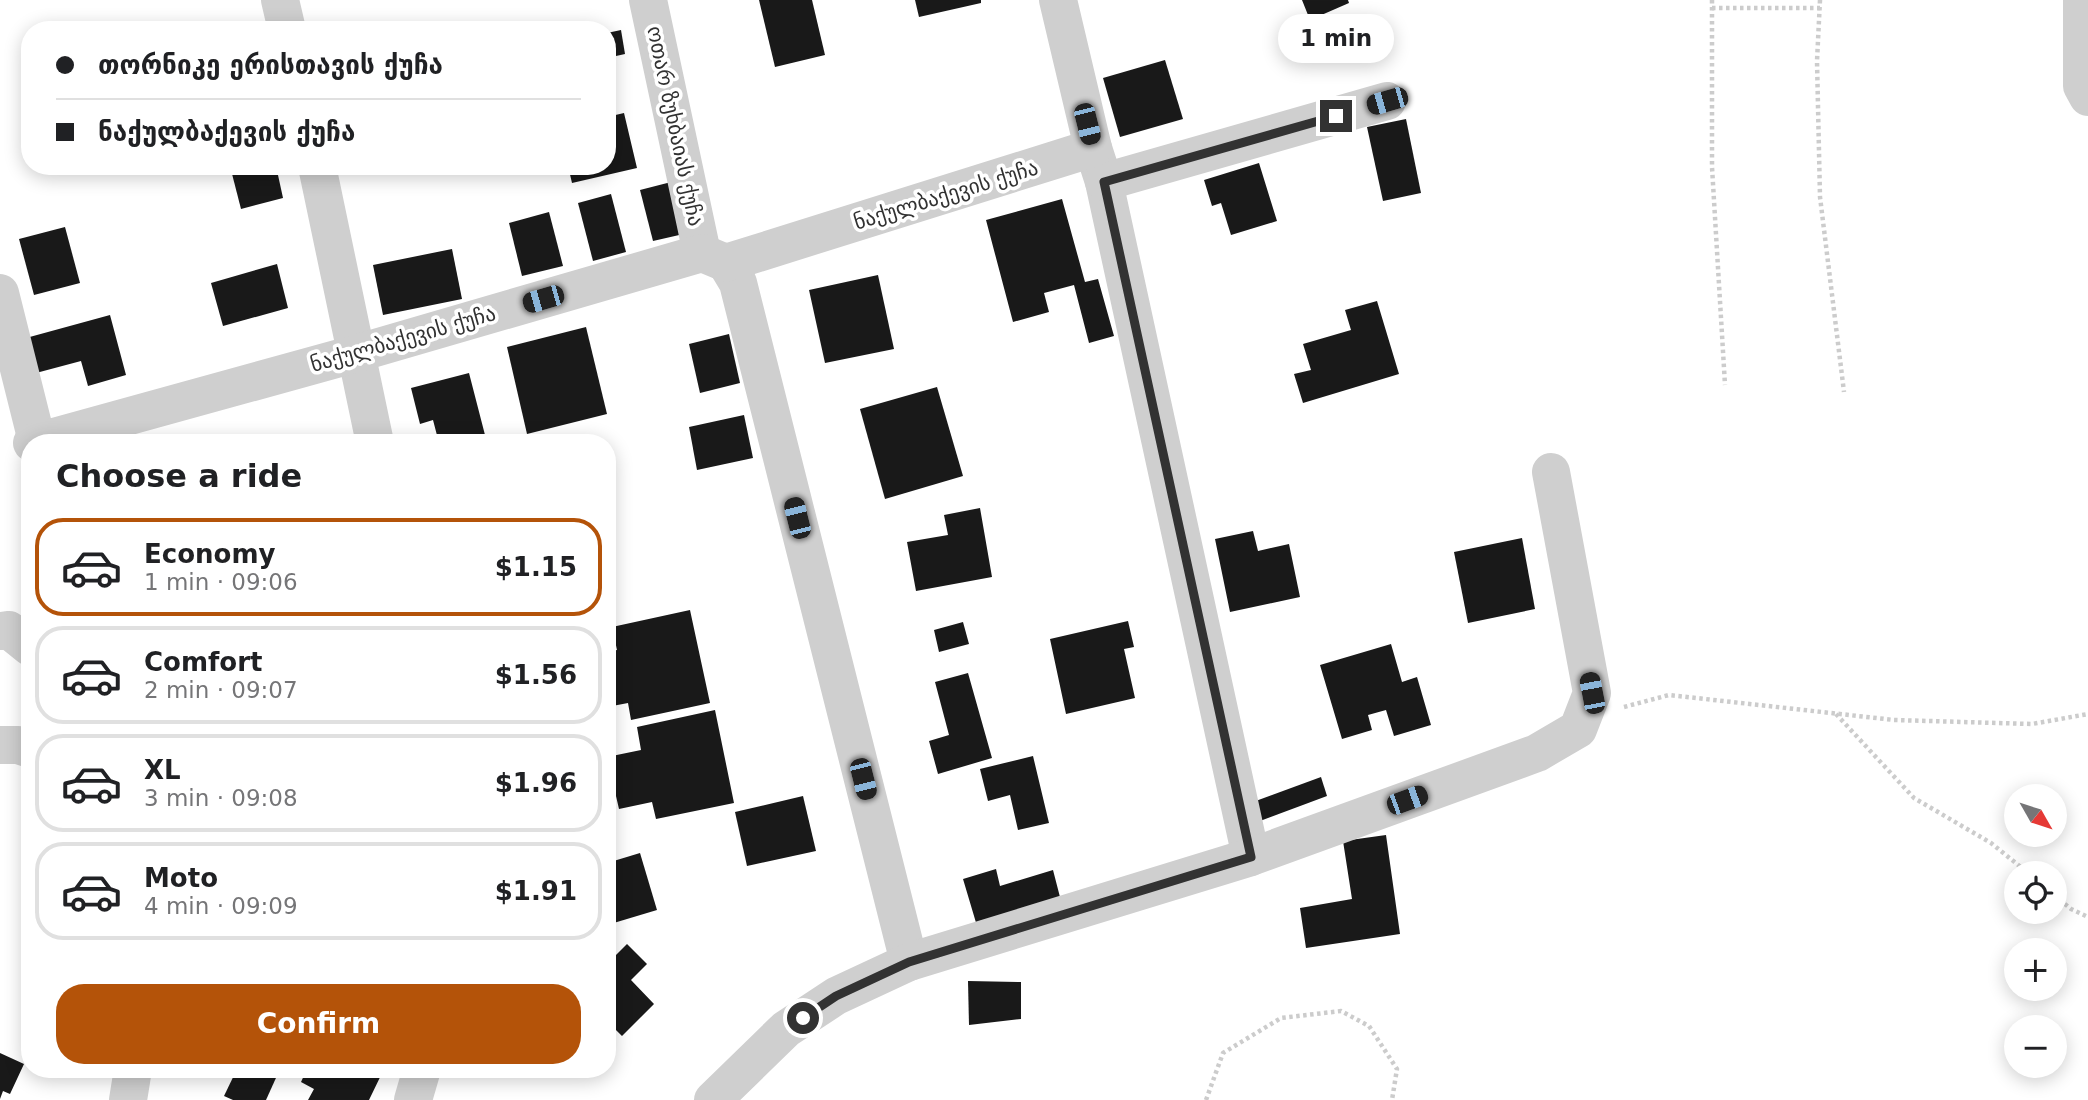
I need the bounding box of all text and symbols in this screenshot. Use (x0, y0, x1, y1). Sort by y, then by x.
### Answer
callout: 1 min (1278, 15, 1394, 64)
street label: ოთარ ზუხბაიას ქუჩა (642, 24, 708, 228)
text: 1 min (1300, 25, 1372, 51)
text: თორნიკე ერისთავის ქუჩა (98, 50, 443, 80)
car (1364, 85, 1411, 117)
route end (1320, 100, 1352, 132)
car (1072, 101, 1103, 147)
text: ნაქულბაქევის ქუჩა (98, 117, 355, 147)
street label: ნაქულბაქევის ქუჩა (851, 156, 1041, 234)
car (520, 283, 567, 315)
street label: ნაქულბაქევის ქუჩა (308, 301, 498, 377)
text: Choose a ride (56, 457, 302, 495)
car (782, 495, 813, 541)
icon: car (60, 536, 123, 599)
text: Economy (144, 539, 275, 569)
text: $1.15 (495, 552, 577, 582)
text: 1 min · 09:06 (144, 569, 298, 595)
icon: car (60, 644, 123, 707)
text: Comfort (144, 647, 262, 677)
text: $1.56 (495, 660, 577, 690)
car (1578, 670, 1607, 716)
text: 2 min · 09:07 (144, 677, 298, 703)
icon: car (60, 752, 123, 815)
text: XL (144, 755, 181, 785)
car (848, 756, 879, 802)
text: $1.96 (495, 768, 577, 798)
car (1384, 783, 1431, 817)
north arrow (2004, 784, 2067, 847)
map controls (2004, 784, 2067, 1078)
text: 3 min · 09:08 (144, 785, 298, 811)
icon: car (60, 860, 123, 923)
button: locate (2004, 861, 2067, 924)
text: Moto (144, 863, 218, 893)
text: $1.91 (495, 876, 577, 906)
text: 4 min · 09:09 (144, 893, 298, 919)
button: + (2004, 938, 2067, 1001)
button: Confirm (56, 984, 581, 1064)
route start (787, 1002, 819, 1034)
button: − (2004, 1015, 2067, 1078)

